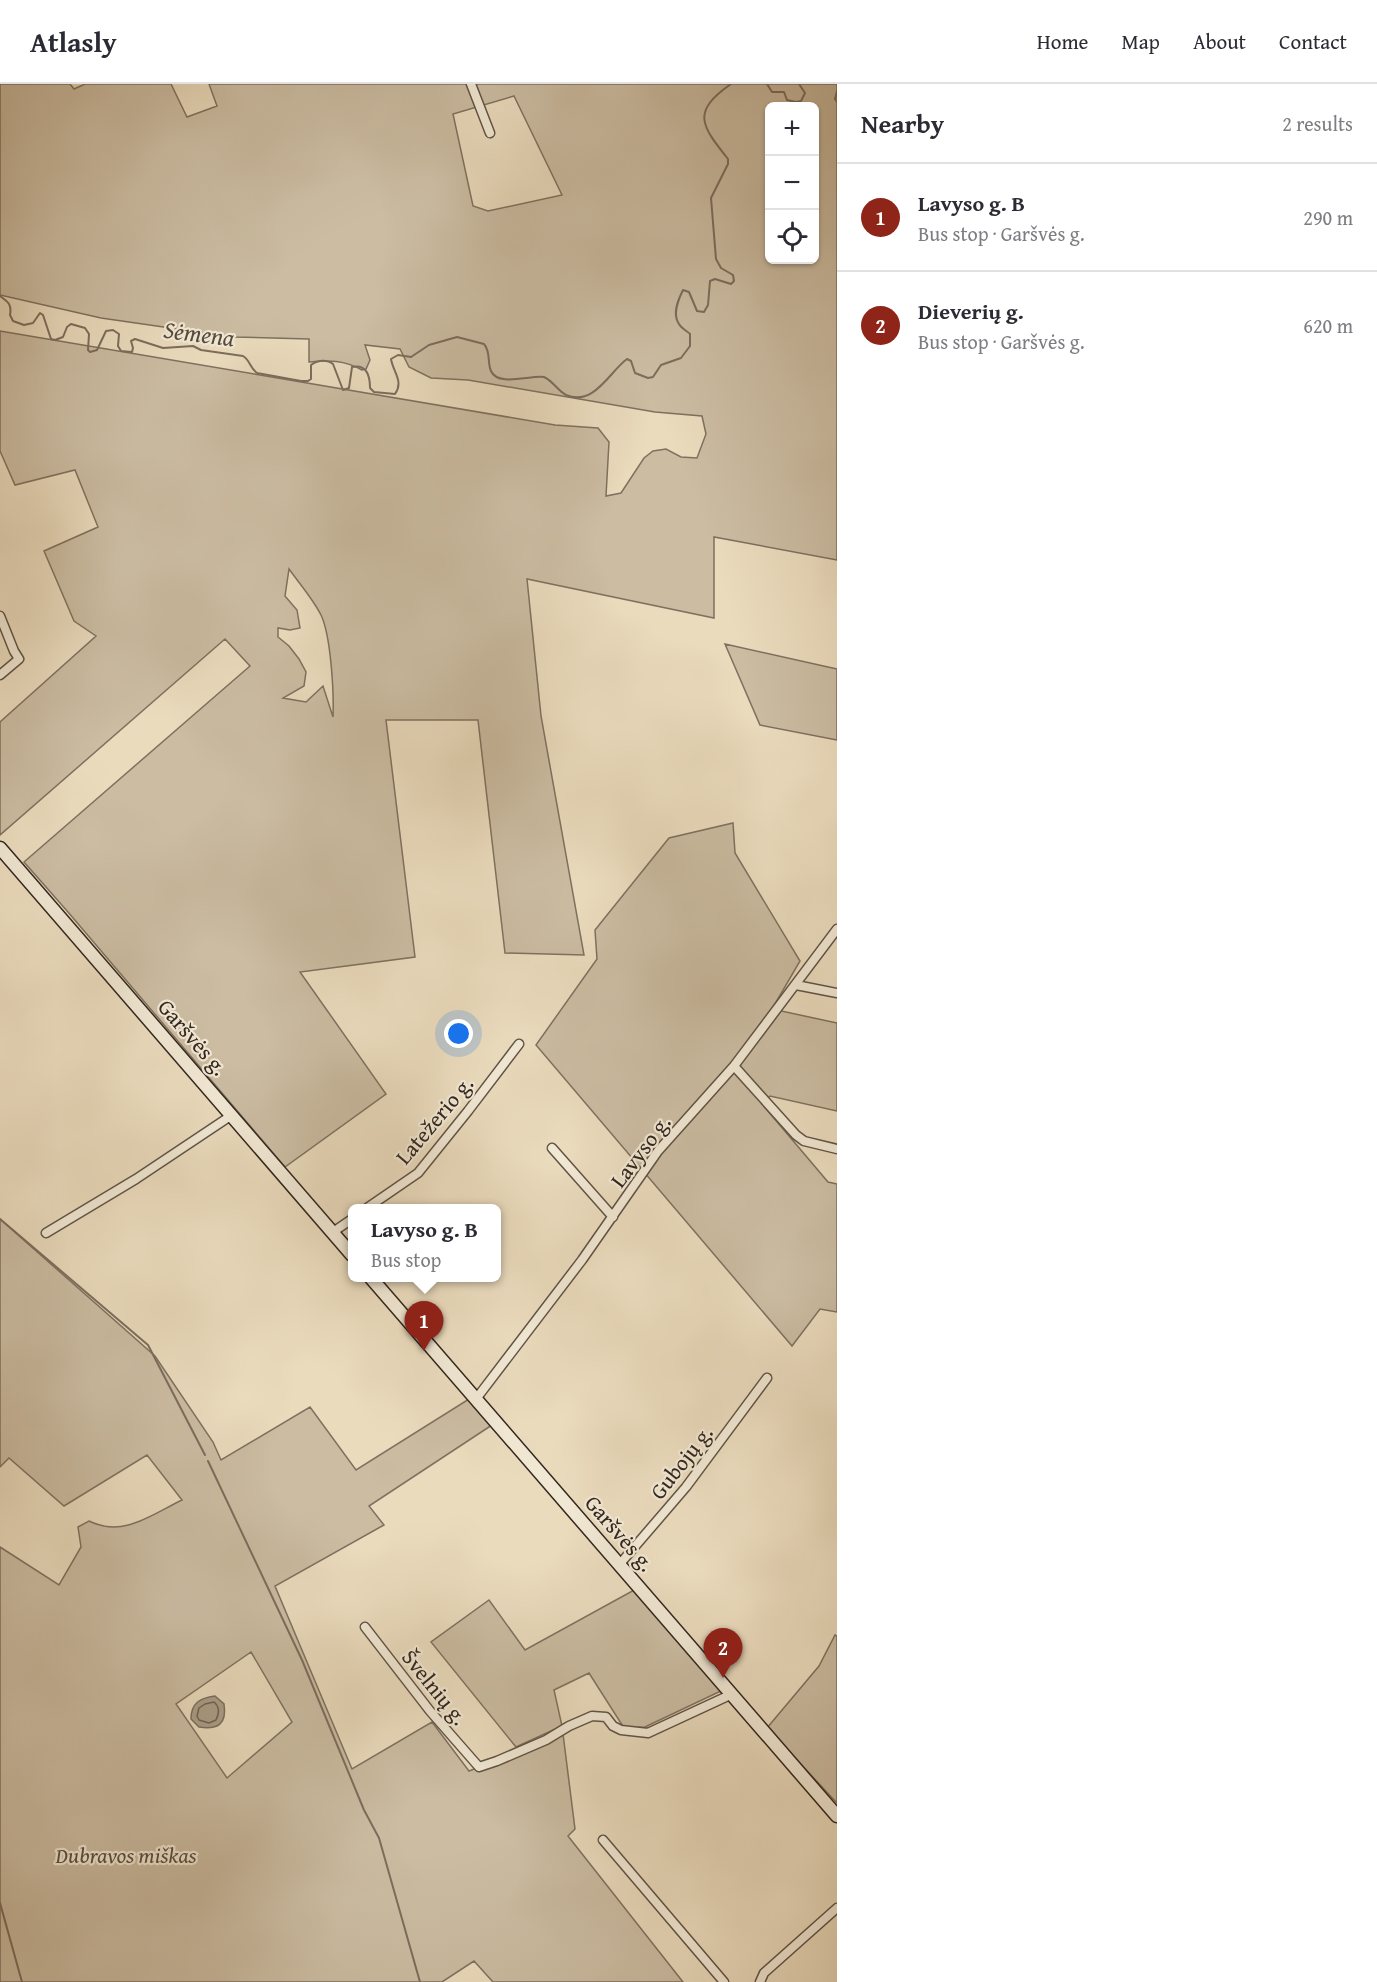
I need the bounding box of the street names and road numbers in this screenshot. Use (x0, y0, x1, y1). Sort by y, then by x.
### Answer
street label: Garšvės g. (151, 992, 235, 1082)
street label: Latežerio g. (387, 1069, 481, 1171)
street label: Lavyso g. (602, 1108, 678, 1194)
street label: Gubojų g. (642, 1418, 720, 1506)
street label: Garšvės g. (578, 1488, 662, 1578)
street label: Švelnių g. (394, 1642, 476, 1732)

